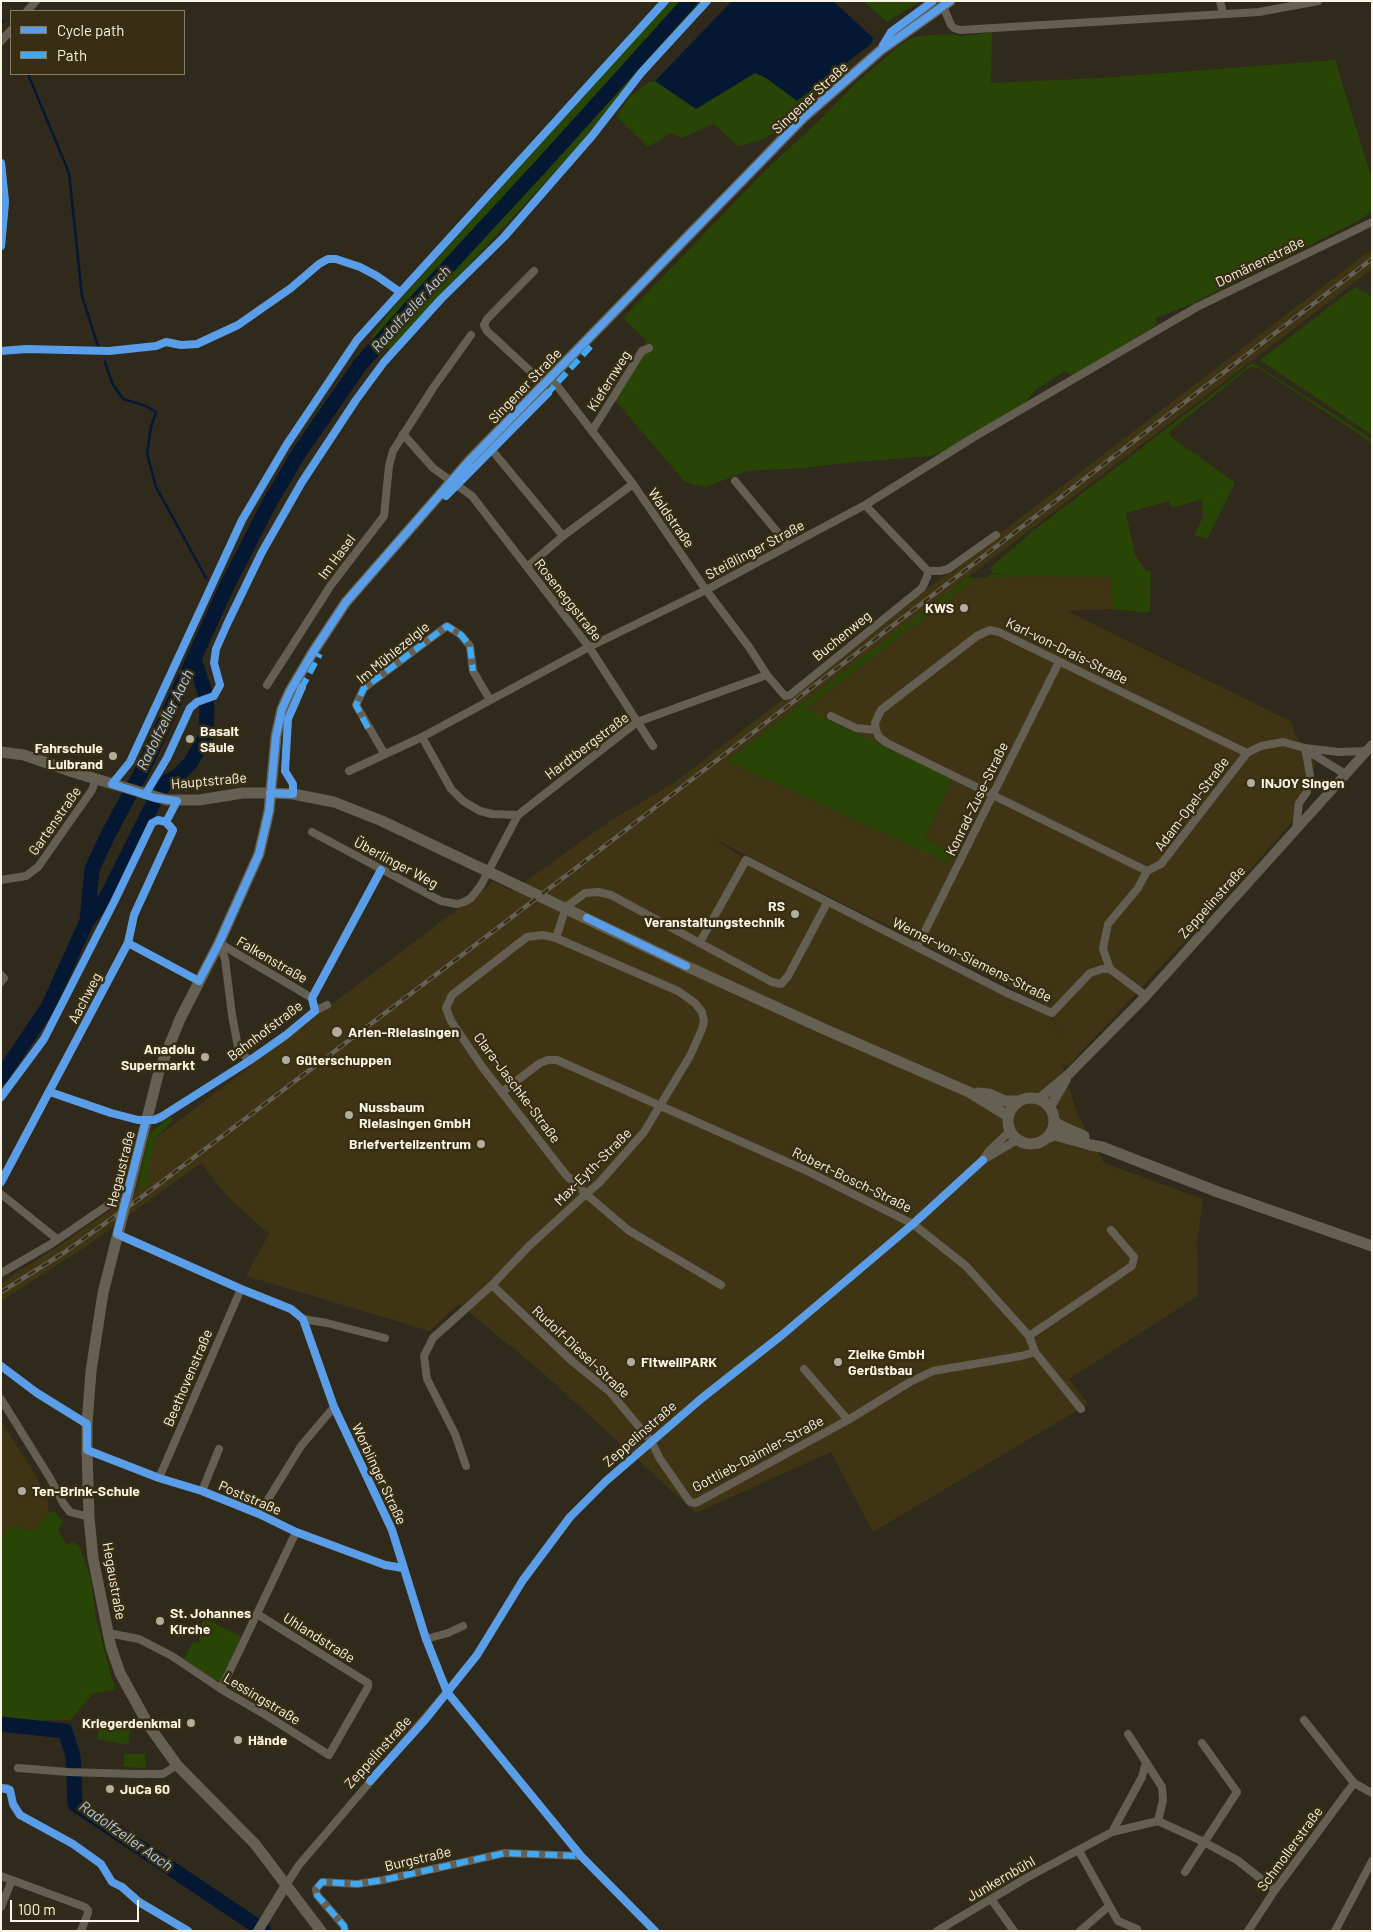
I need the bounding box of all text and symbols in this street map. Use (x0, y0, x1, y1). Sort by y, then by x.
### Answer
legend (10, 10, 185, 75)
text: Cycle path (57, 21, 124, 39)
text: Path (57, 46, 87, 64)
street label: Singener Straße (769, 59, 851, 137)
street label: Domänenstraße (1213, 233, 1307, 291)
water label: Radolfzeller Aach (368, 262, 454, 356)
street label: Singener Straße (485, 345, 565, 427)
street label: Kiefernweg (584, 347, 634, 415)
street label: Waldstraße (644, 485, 698, 551)
street label: Steißlinger Straße (703, 517, 807, 583)
street label: Im Hasel (315, 531, 359, 583)
street label: Roseneggstraße (531, 556, 605, 644)
place label: KWS (925, 600, 954, 616)
marker: KWS (958, 602, 970, 614)
street label: Buchenweg (809, 607, 875, 665)
street label: Karl-von-Drais-Straße (1003, 614, 1131, 688)
street label: Im Mühlezelgle (353, 619, 433, 687)
water label: Radolfzeller Aach (133, 667, 197, 773)
street label: Hardtbergstraße (542, 709, 632, 783)
place label: Basalt Säule (200, 723, 239, 756)
marker: Basalt Säule (184, 733, 196, 745)
street label: Konrad-Zuse-Straße (942, 739, 1012, 859)
place label: Fahrschule Luibrand (35, 740, 103, 772)
marker: Fahrschule Luibrand (107, 750, 119, 762)
street label: Adam-Opel-Straße (1151, 754, 1233, 854)
street label: Hauptstraße (170, 769, 248, 793)
place label: INJOY Singen (1261, 775, 1344, 791)
marker: INJOY Singen (1245, 777, 1257, 789)
street label: Gartenstraße (25, 783, 85, 859)
street label: Überlinger Weg (351, 834, 441, 892)
street label: Zeppelinstraße (1175, 862, 1249, 942)
place label: RS Veranstaltungstechnik (644, 898, 785, 930)
marker: RS Veranstaltungstechnik (789, 908, 801, 920)
street label: Werner-von-Siemens-Straße (890, 914, 1054, 1006)
street label: Falkenstraße (234, 933, 310, 987)
street label: Aachweg (65, 970, 105, 1026)
street label: Bahnhofstraße (224, 997, 306, 1065)
place label: Arlen-Rielasingen (348, 1024, 459, 1040)
marker: Arlen-Rielasingen (330, 1025, 344, 1039)
street label: Clara-Jaschke-Straße (470, 1029, 564, 1147)
place label: Anadolu Supermarkt (121, 1041, 195, 1074)
marker: Anadolu Supermarkt (199, 1051, 211, 1063)
place label: Güterschuppen (296, 1052, 391, 1068)
marker: Güterschuppen (280, 1054, 292, 1066)
place label: Nussbaum Rielasingen GmbH (359, 1099, 471, 1132)
marker: Nussbaum Rielasingen GmbH (343, 1109, 355, 1121)
street label: Max-Eyth-Straße (551, 1125, 635, 1209)
street label: Hegaustraße (103, 1129, 139, 1209)
place label: Briefverteilzentrum (349, 1136, 471, 1152)
marker: Briefverteilzentrum (475, 1138, 487, 1150)
street label: Robert-Bosch-Straße (789, 1144, 915, 1216)
street label: Rudolf-Diesel-Straße (529, 1302, 633, 1402)
street label: Beethovenstraße (160, 1327, 216, 1429)
place label: Zielke GmbH Gerüstbau (848, 1346, 925, 1378)
place label: FitwellPARK (641, 1354, 717, 1370)
marker: FitwellPARK (625, 1356, 637, 1368)
marker: Zielke GmbH Gerüstbau (832, 1356, 844, 1368)
street label: Zeppelinstraße (600, 1398, 680, 1470)
street label: Gottlieb-Daimler-Straße (689, 1412, 827, 1496)
street label: Worblinger Straße (348, 1421, 410, 1527)
street label: Poststraße (216, 1477, 284, 1519)
place label: Ten-Brink-Schule (32, 1483, 140, 1499)
marker: Ten-Brink-Schule (16, 1485, 28, 1497)
street label: Hegaustraße (99, 1541, 129, 1621)
place label: St. Johannes Kirche (170, 1605, 251, 1638)
street label: Uhlandstraße (280, 1609, 358, 1667)
marker: St. Johannes Kirche (154, 1615, 166, 1627)
street label: Lessingstraße (221, 1670, 303, 1728)
street label: Zeppelinstraße (341, 1712, 415, 1792)
place label: Kriegerdenkmal (82, 1715, 181, 1731)
marker: Kriegerdenkmal (185, 1717, 197, 1729)
place label: Hände (248, 1732, 287, 1748)
marker: Hände (232, 1734, 244, 1746)
place label: JuCa 60 (120, 1781, 170, 1797)
marker: JuCa 60 (104, 1783, 116, 1795)
water label: Radolfzeller Aach (76, 1797, 176, 1875)
street label: Schmollerstraße (1254, 1803, 1326, 1895)
street label: Burgstraße (383, 1843, 453, 1875)
street label: Junkernbühl (964, 1853, 1038, 1905)
scale bar (12, 1890, 141, 1922)
text: 100 m (18, 1900, 56, 1918)

